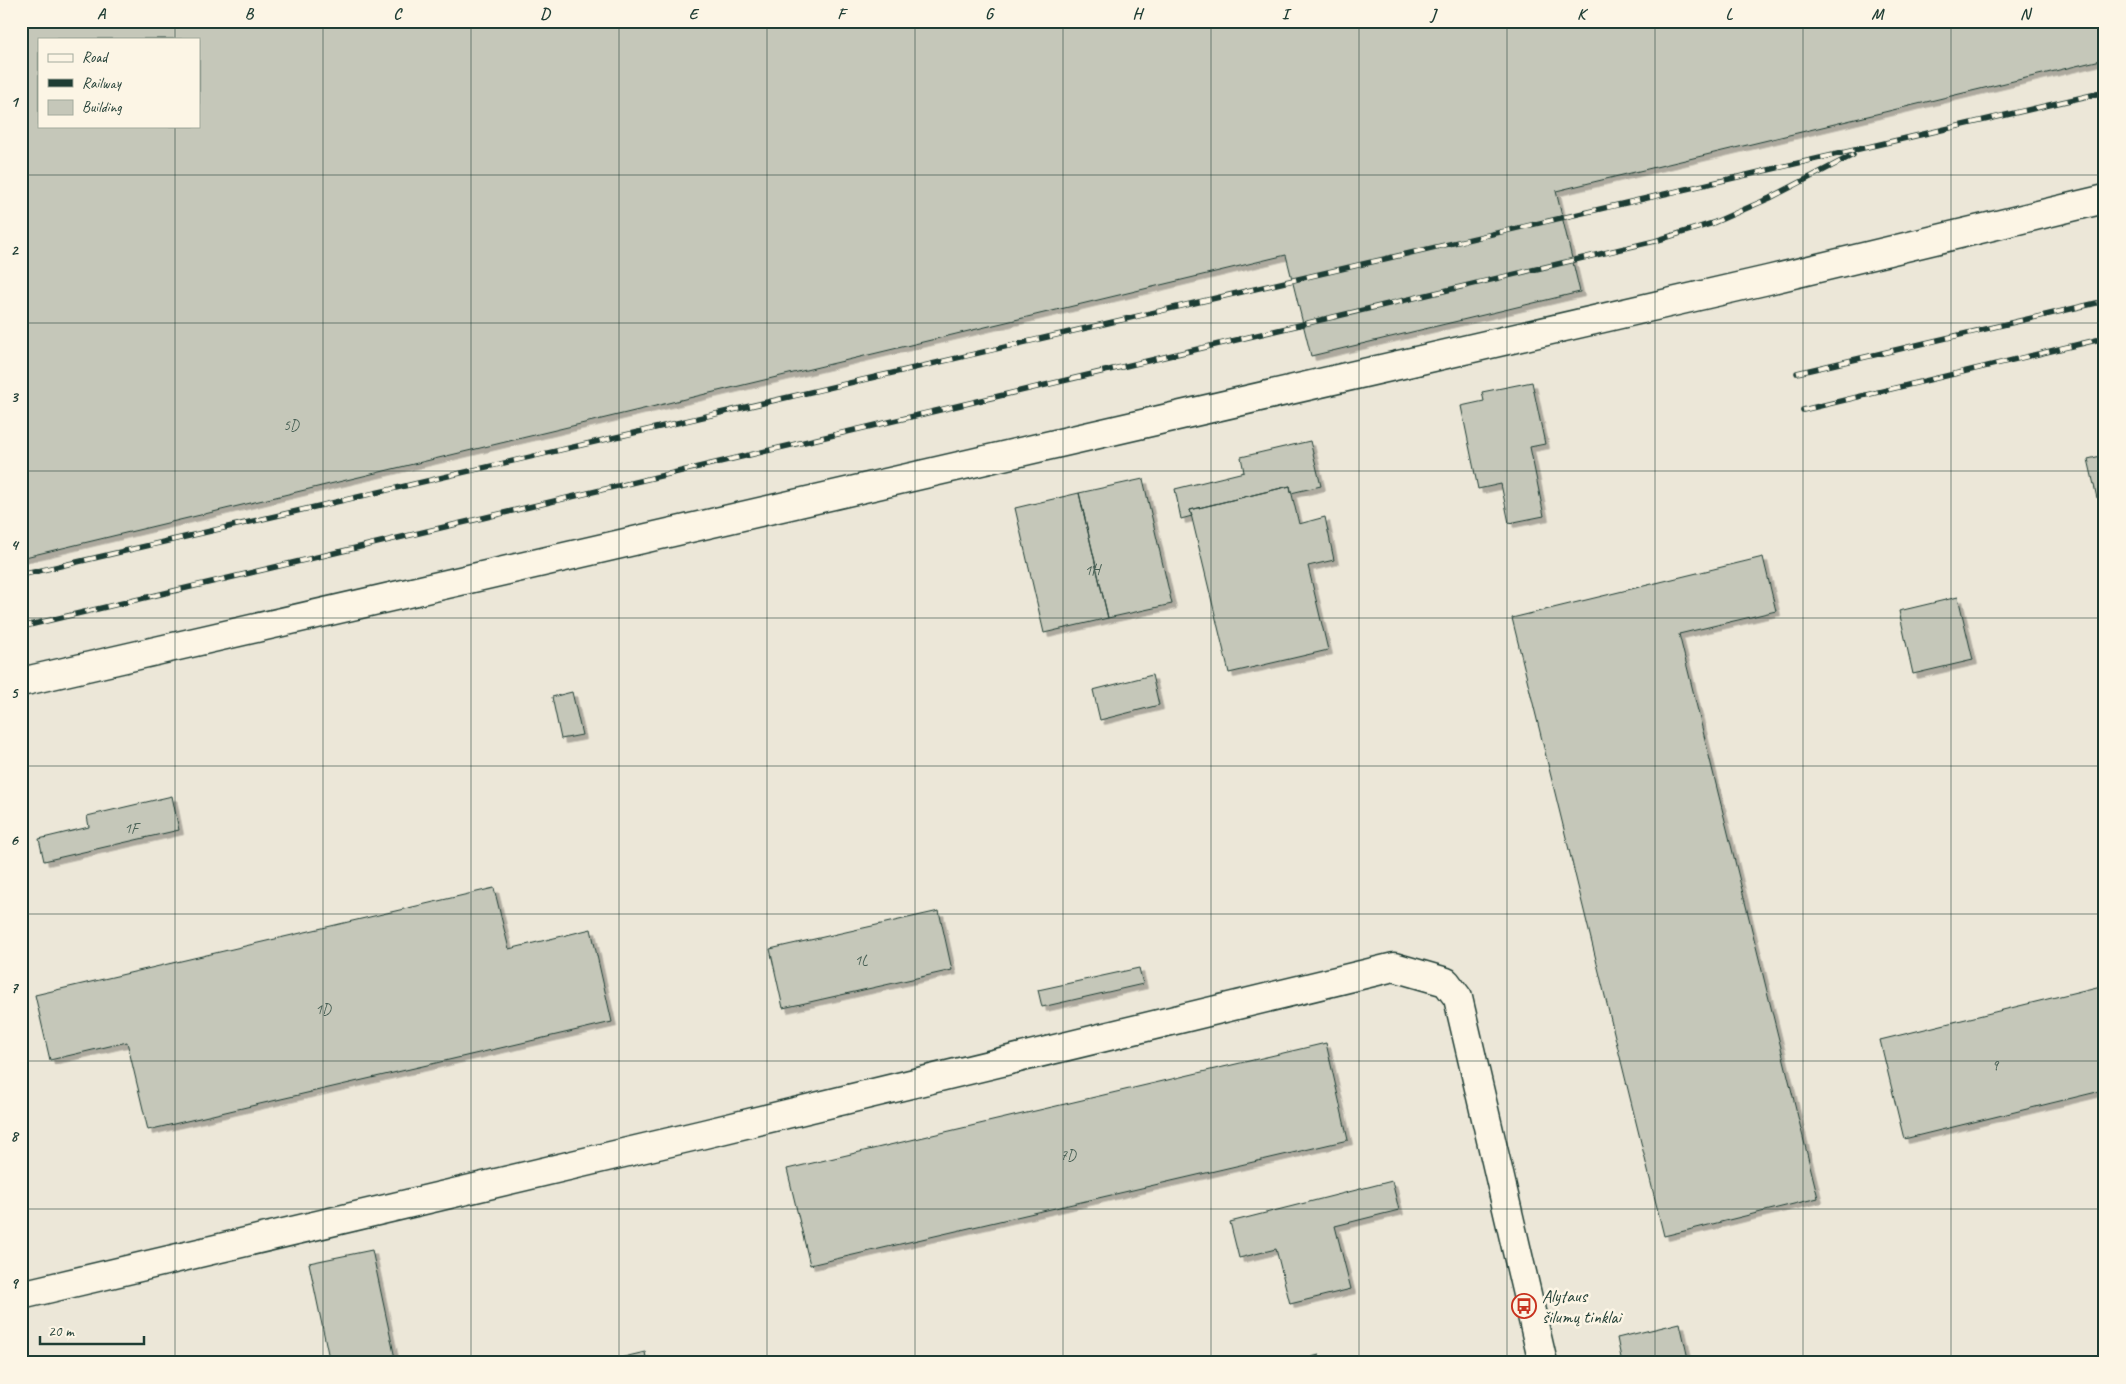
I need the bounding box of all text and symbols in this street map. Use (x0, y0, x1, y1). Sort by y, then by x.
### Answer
text: A (97, 4, 107, 24)
text: B (245, 4, 255, 24)
text: C (393, 4, 403, 24)
text: D (540, 4, 551, 24)
text: E (689, 4, 700, 24)
text: F (837, 4, 848, 24)
text: G (985, 4, 995, 24)
text: H (1132, 4, 1144, 24)
text: I (1282, 4, 1292, 24)
text: J (1429, 4, 1438, 24)
text: K (1577, 4, 1589, 24)
text: L (1726, 4, 1734, 24)
text: M (1871, 4, 1885, 24)
text: N (2020, 4, 2033, 24)
legend (38, 38, 200, 128)
text: Road (82, 48, 109, 67)
text: Railway (82, 74, 123, 93)
text: 1 (10, 92, 19, 112)
text: Building (82, 98, 122, 117)
text: 2 (10, 240, 19, 260)
text: 3 (10, 387, 19, 407)
house number: 5D (283, 416, 300, 435)
text: 4 (10, 535, 19, 555)
house number: 1H (1084, 561, 1102, 580)
text: 5 (11, 683, 20, 703)
house number: 1F (124, 819, 141, 838)
text: 6 (10, 830, 19, 850)
house number: 1L (854, 951, 868, 970)
text: 7 (10, 978, 19, 998)
house number: 1D (315, 1000, 332, 1019)
house number: 9 (1992, 1056, 2000, 1075)
text: 8 (10, 1126, 19, 1146)
house number: 7D (1060, 1146, 1077, 1165)
text: 9 (10, 1273, 19, 1293)
place label: Alytaus šilumų tinklai (1542, 1285, 1624, 1328)
bus stop icon: Alytaus šilumų tinklai (1511, 1293, 1537, 1319)
scale bar (40, 1314, 144, 1346)
text: 20 m (48, 1322, 75, 1341)

